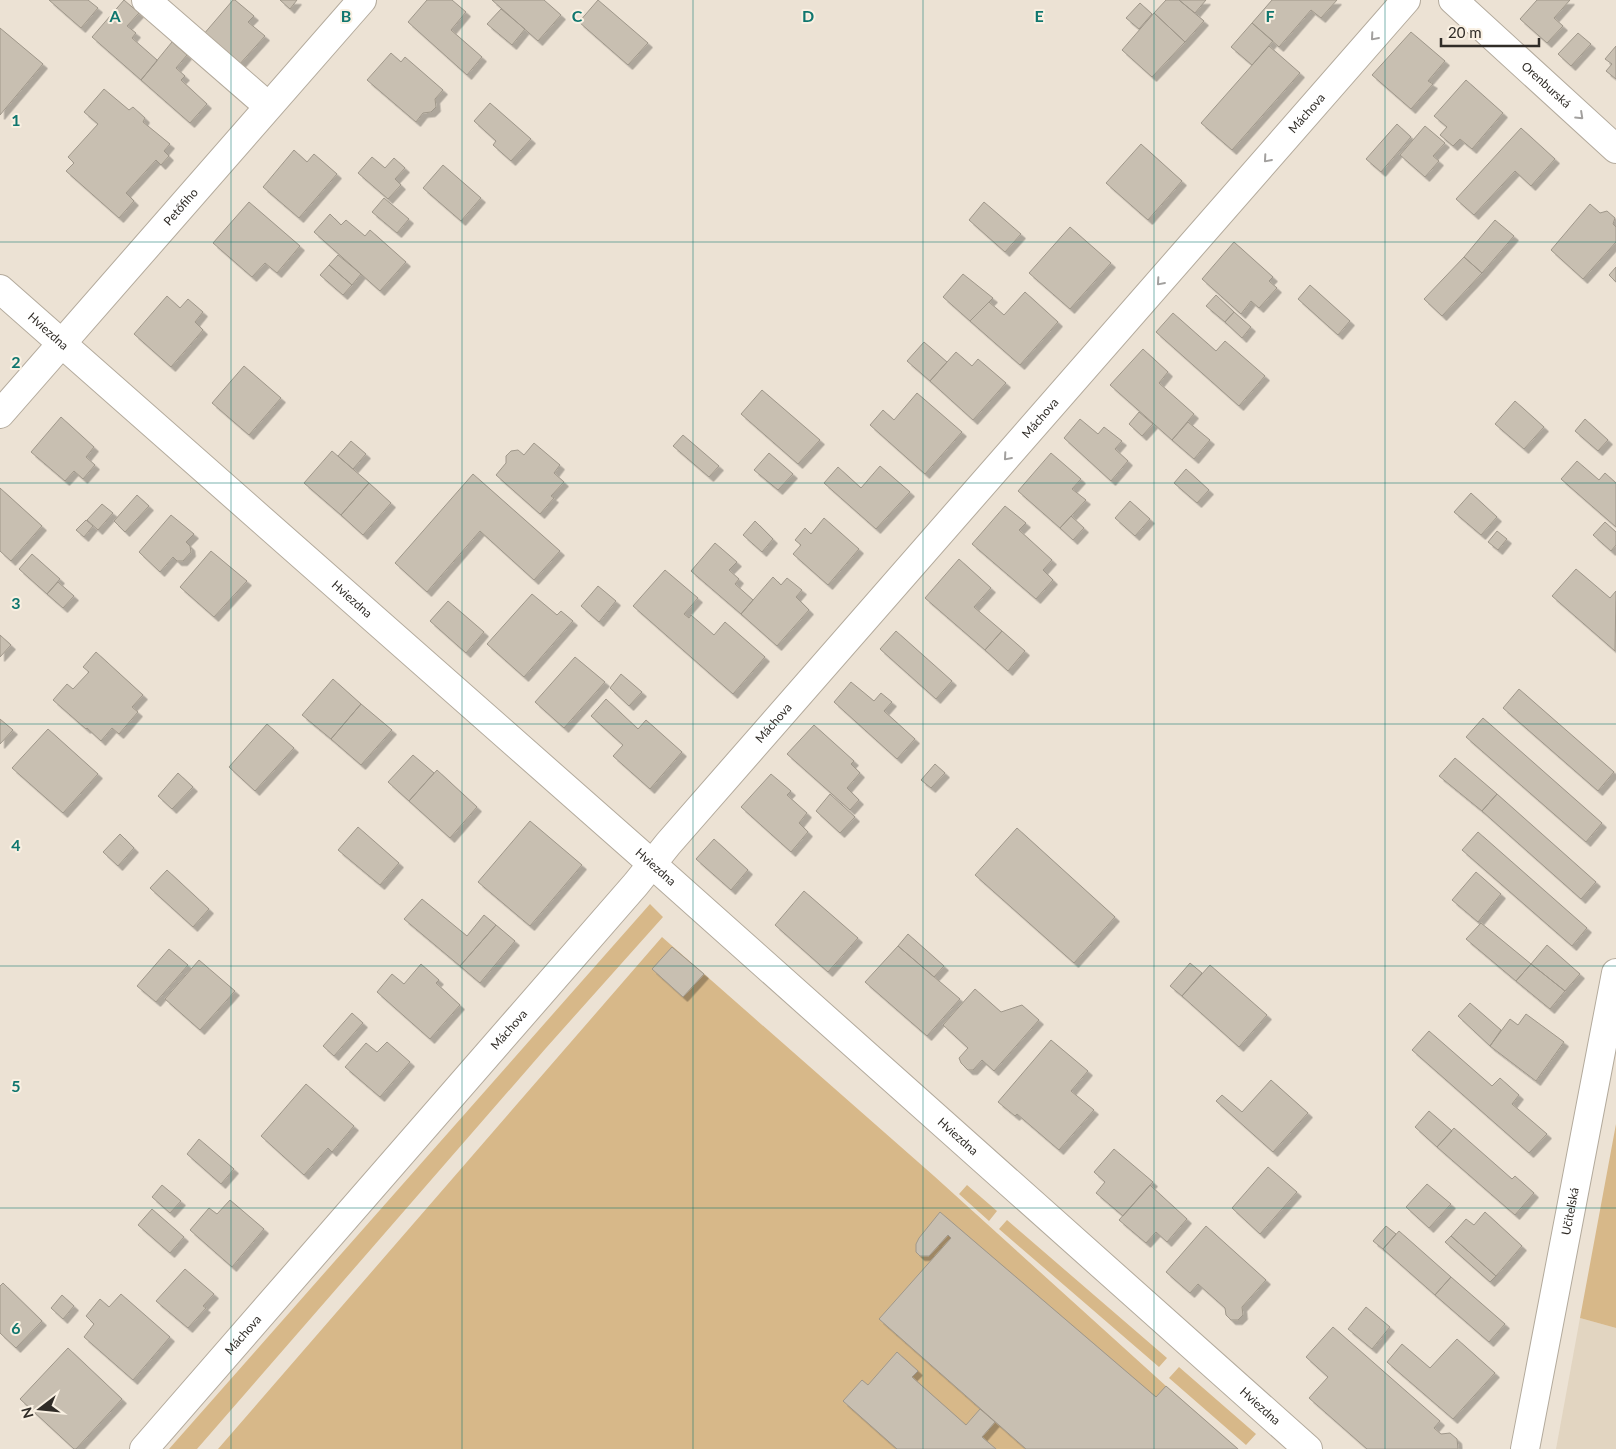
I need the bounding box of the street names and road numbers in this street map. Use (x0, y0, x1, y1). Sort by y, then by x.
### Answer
street label: Orenburská (1518, 58, 1574, 111)
street label: Máchova (1285, 90, 1328, 136)
street label: Petőfiho (160, 185, 201, 228)
street label: Hviezdna (25, 309, 72, 353)
street label: Máchova (1018, 395, 1061, 441)
street label: Hviezdna (329, 577, 376, 621)
street label: Máchova (752, 700, 795, 746)
street label: Hviezdna (632, 845, 679, 889)
street label: Máchova (487, 1006, 530, 1052)
street label: Hviezdna (935, 1114, 981, 1158)
street label: Učiteľská (1558, 1186, 1582, 1236)
street label: Máchova (221, 1312, 264, 1358)
street label: Hviezdna (1237, 1384, 1284, 1428)

